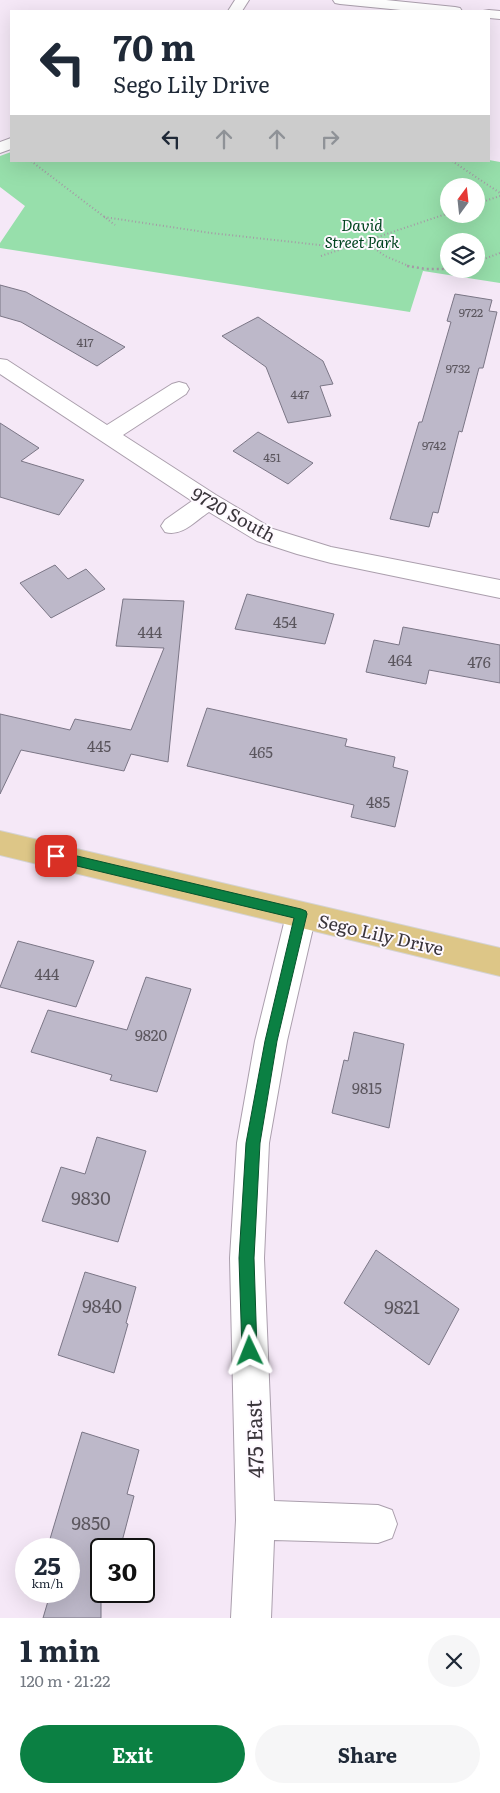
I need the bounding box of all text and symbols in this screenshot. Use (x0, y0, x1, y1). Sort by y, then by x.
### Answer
text: 70 m (113, 20, 195, 72)
icon: left (30, 30, 95, 95)
text: Sego Lily Drive (113, 67, 270, 100)
icon: left (157, 125, 185, 153)
icon: ahead (210, 125, 238, 153)
icon: ahead (263, 125, 291, 153)
icon: right (316, 125, 344, 153)
north arrow (440, 178, 485, 222)
map controls (440, 178, 485, 278)
park label: David Street Park (325, 213, 400, 253)
button: layers (440, 233, 485, 278)
house number: 9722 (459, 303, 483, 321)
house number: 417 (76, 333, 94, 351)
house number: 9732 (446, 359, 470, 377)
house number: 447 (291, 385, 309, 403)
house number: 9742 (422, 436, 446, 454)
house number: 451 (263, 448, 281, 466)
street label: 9720 South (187, 480, 281, 548)
house number: 454 (273, 610, 297, 633)
house number: 444 (138, 620, 162, 643)
house number: 464 (388, 648, 412, 671)
house number: 476 (467, 650, 491, 673)
house number: 445 (87, 734, 111, 757)
house number: 465 (249, 740, 273, 763)
house number: 485 (366, 790, 390, 813)
pin (35, 835, 77, 877)
icon: arrive (42, 842, 70, 870)
street label: Sego Lily Drive (316, 906, 446, 962)
house number: 444 (35, 962, 59, 985)
house number: 9820 (135, 1023, 167, 1046)
house number: 9815 (352, 1076, 382, 1099)
house number: 9830 (71, 1184, 111, 1211)
house number: 9840 (82, 1292, 122, 1319)
house number: 9821 (384, 1293, 420, 1320)
position arrow (223, 1324, 275, 1376)
street label: 475 East (236, 1399, 270, 1479)
house number: 9850 (72, 1509, 110, 1536)
speed limit sign: 30 (90, 1538, 155, 1603)
text: 25 (34, 1546, 61, 1583)
text: km/h (32, 1574, 63, 1592)
text: 1 min (20, 1627, 100, 1671)
button: close (428, 1635, 480, 1687)
text: 120 m · 21:22 (20, 1668, 110, 1692)
button: Exit (20, 1725, 245, 1783)
button: Share (255, 1725, 480, 1783)

